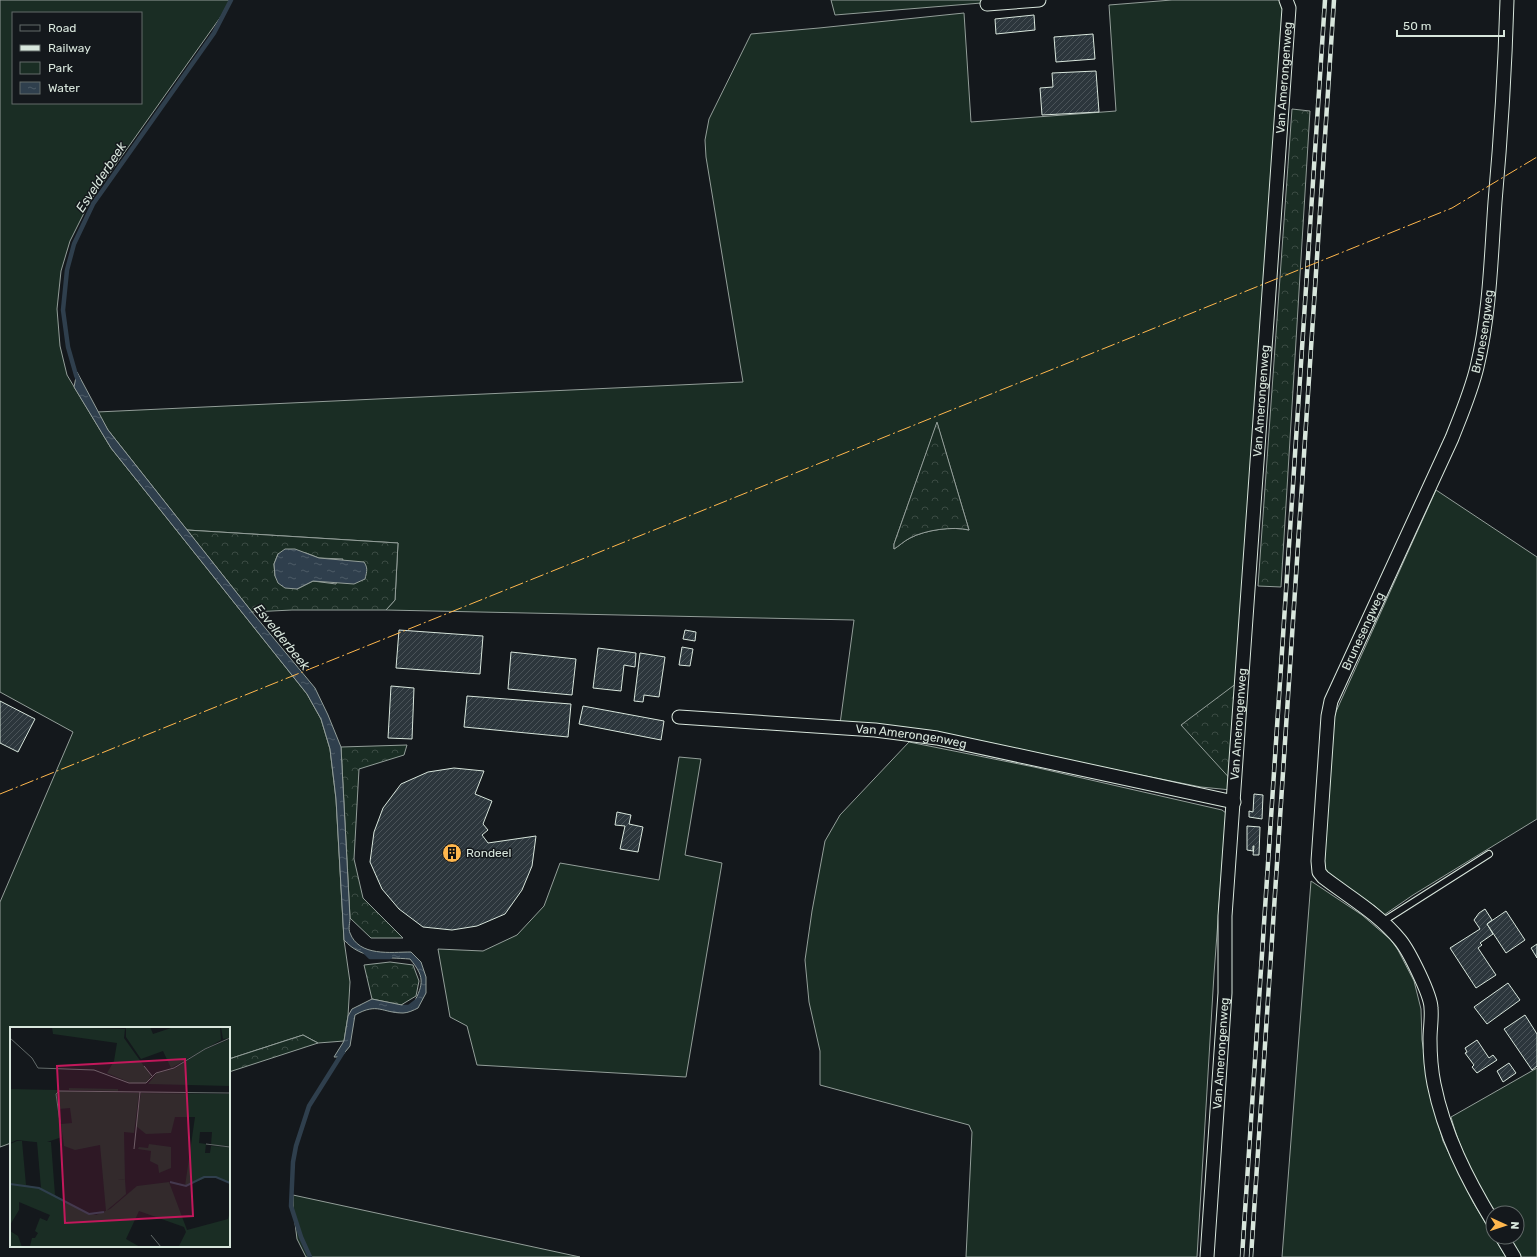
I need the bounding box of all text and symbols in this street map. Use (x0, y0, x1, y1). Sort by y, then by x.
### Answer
legend (12, 12, 142, 104)
scale bar (1397, 12, 1504, 38)
text: 50 m (1403, 19, 1431, 33)
text: Road (48, 21, 76, 35)
street label: Van Amerongenweg (1273, 21, 1295, 134)
text: Railway (48, 41, 91, 55)
text: Park (48, 61, 74, 75)
text: Water (48, 81, 80, 95)
water label: Esvelderbeek (73, 139, 129, 215)
street label: Brunesengweg (1469, 289, 1496, 375)
street label: Van Amerongenweg (1250, 344, 1272, 457)
street label: Brunesengweg (1339, 590, 1387, 673)
water label: Esvelderbeek (251, 601, 313, 673)
street label: Van Amerongenweg (1228, 668, 1249, 781)
street label: Van Amerongenweg (855, 722, 968, 751)
building icon: Rondeel (441, 842, 463, 864)
place label: Rondeel (466, 846, 512, 860)
street label: Van Amerongenweg (1210, 997, 1232, 1110)
inset map (10, 1027, 230, 1247)
north arrow (1485, 1205, 1525, 1245)
text: N (1508, 1221, 1521, 1230)

